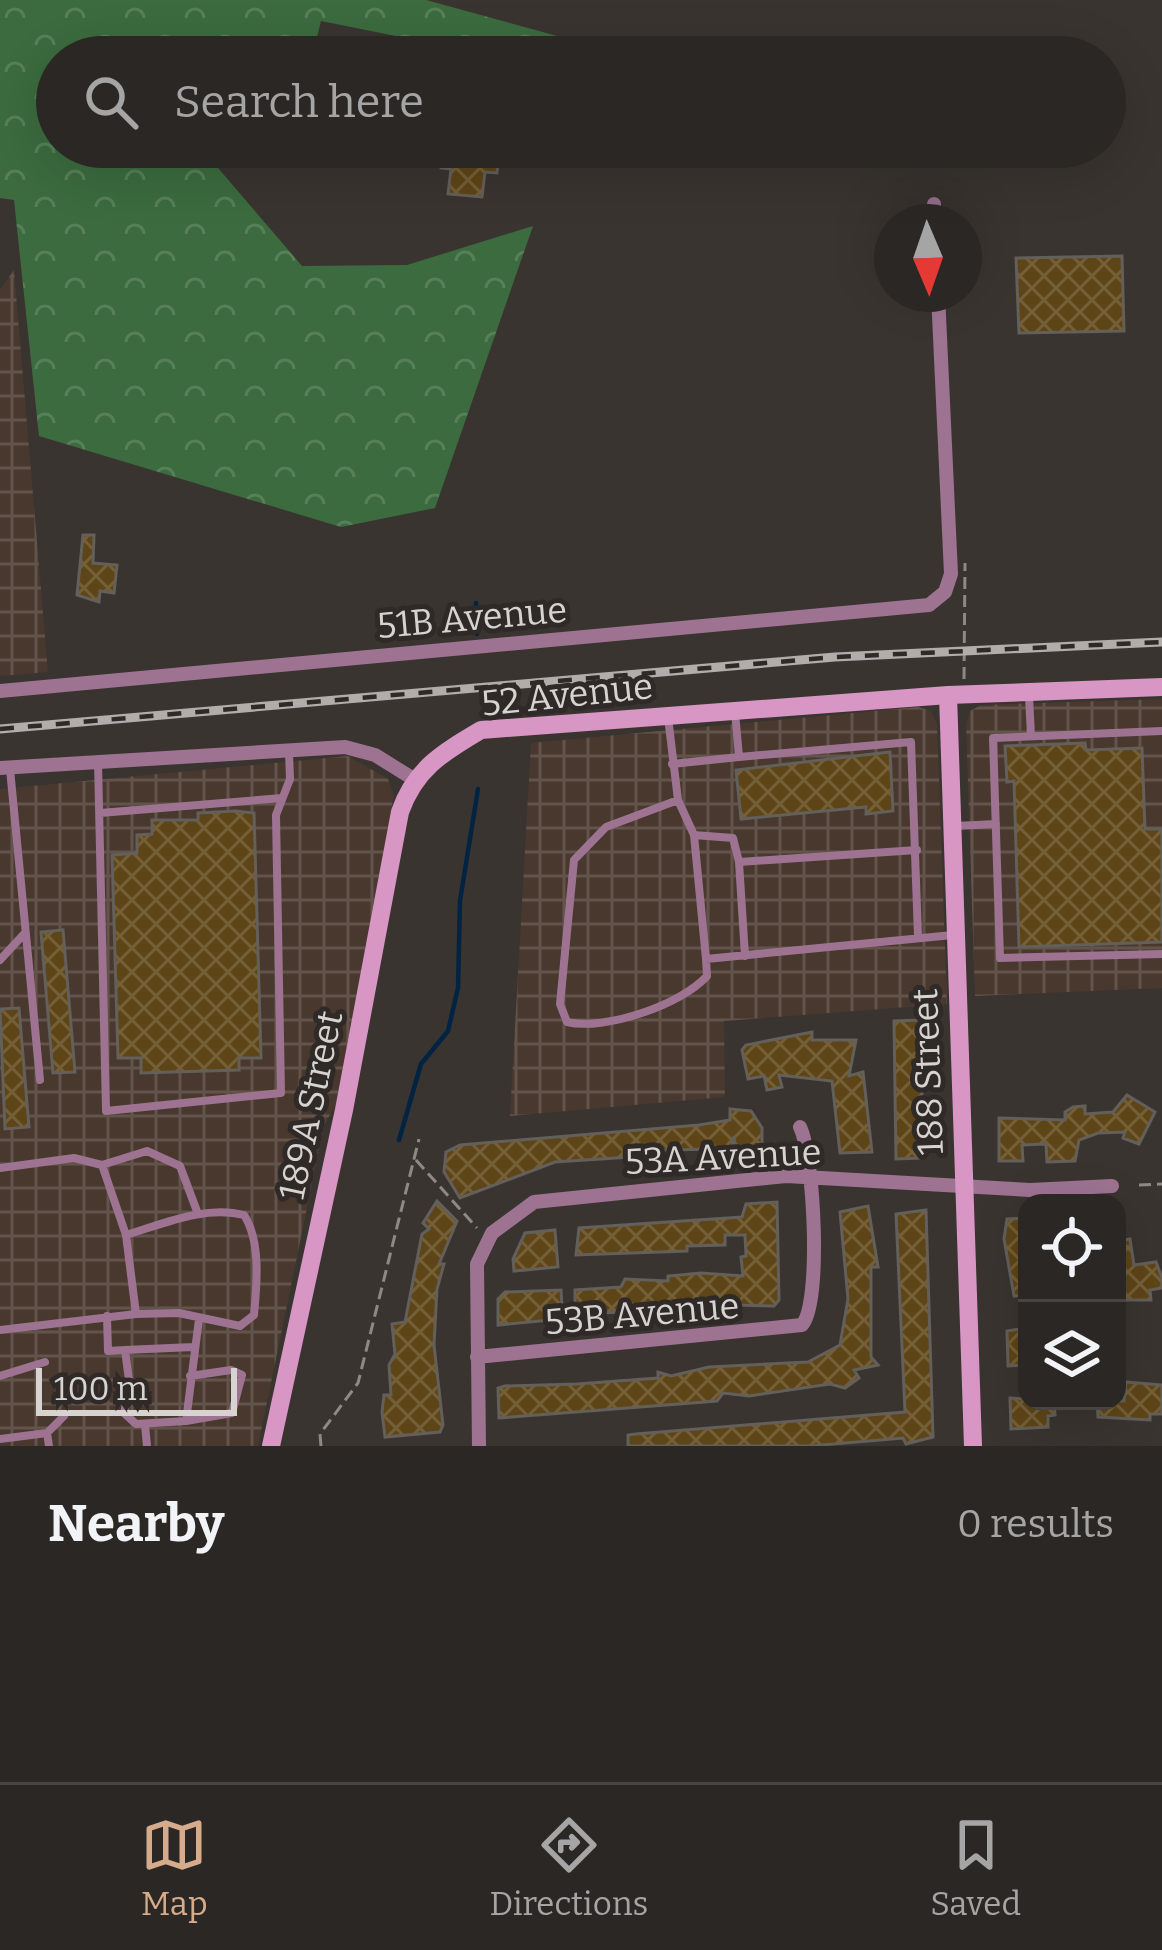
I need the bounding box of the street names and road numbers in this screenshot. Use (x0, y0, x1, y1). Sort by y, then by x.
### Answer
street label: 51B Avenue (375, 588, 569, 648)
street label: 52 Avenue (479, 664, 655, 726)
street label: 188 Street (903, 988, 953, 1156)
street label: 189A Street (270, 1007, 352, 1204)
street label: 53A Avenue (624, 1130, 822, 1184)
street label: 53B Avenue (543, 1284, 741, 1344)

